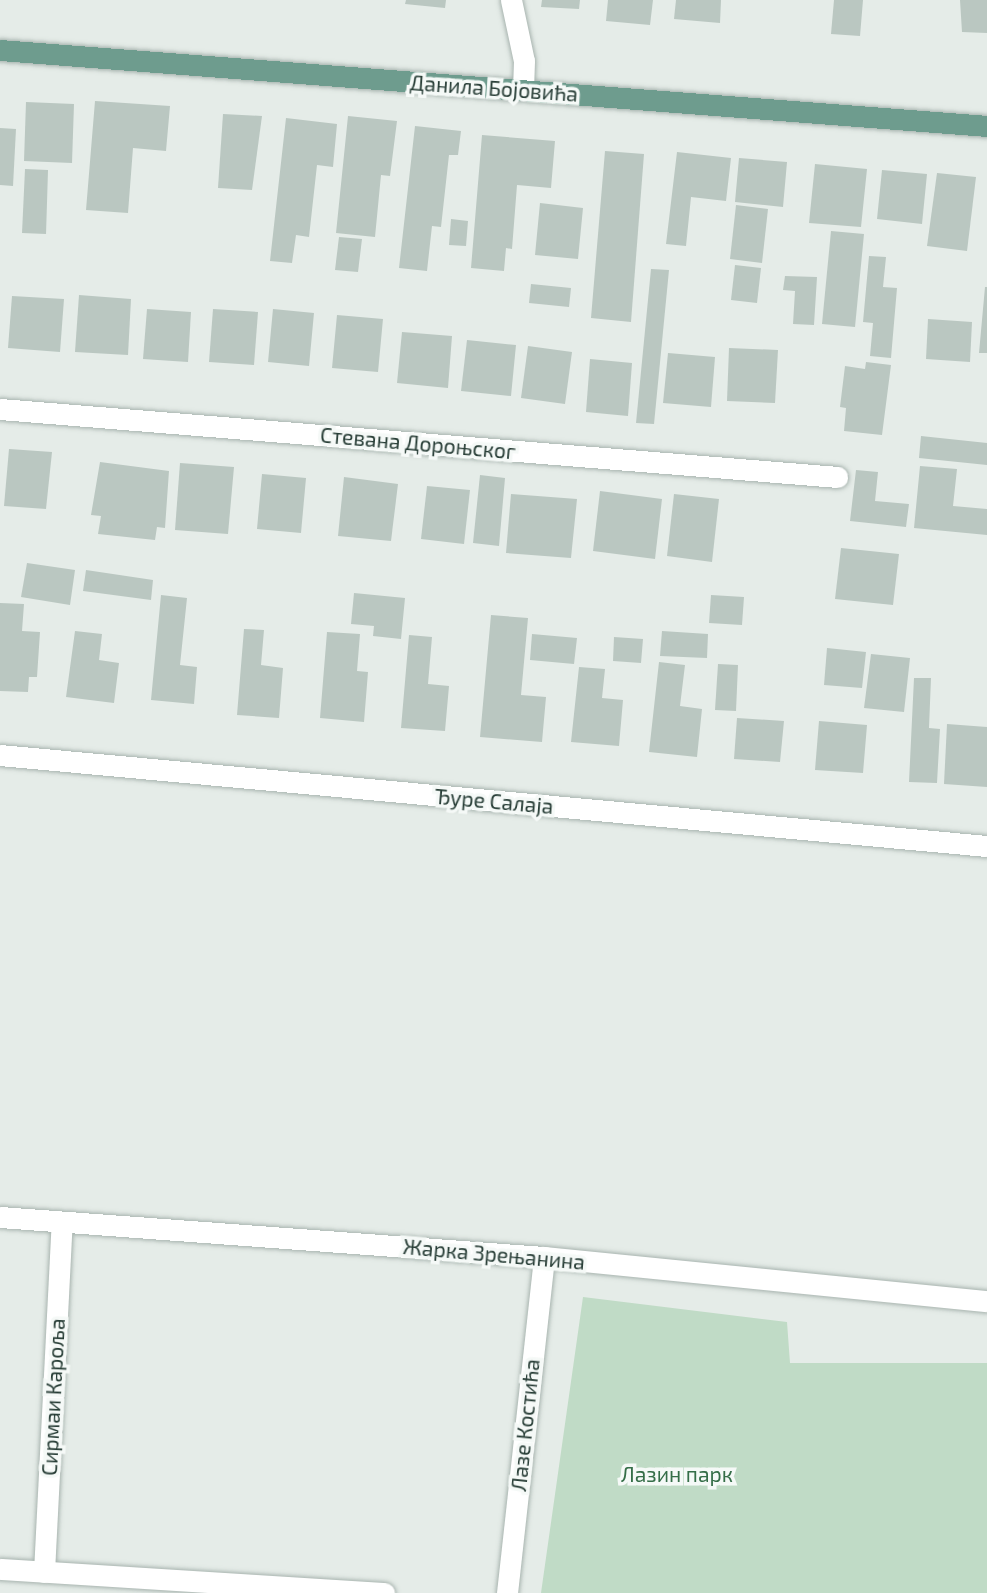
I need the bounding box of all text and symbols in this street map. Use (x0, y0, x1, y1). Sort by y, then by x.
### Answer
street label: Данила Бојовића (409, 70, 579, 106)
street label: Стевана Дороњског (319, 422, 517, 464)
street label: Ђуре Салаја (434, 783, 554, 819)
street label: Жарка Зрењанина (402, 1233, 586, 1275)
street label: Сирмаи Кароља (36, 1318, 70, 1476)
street label: Лазе Костића (506, 1358, 544, 1492)
park label: Лазин парк (621, 1461, 733, 1487)

